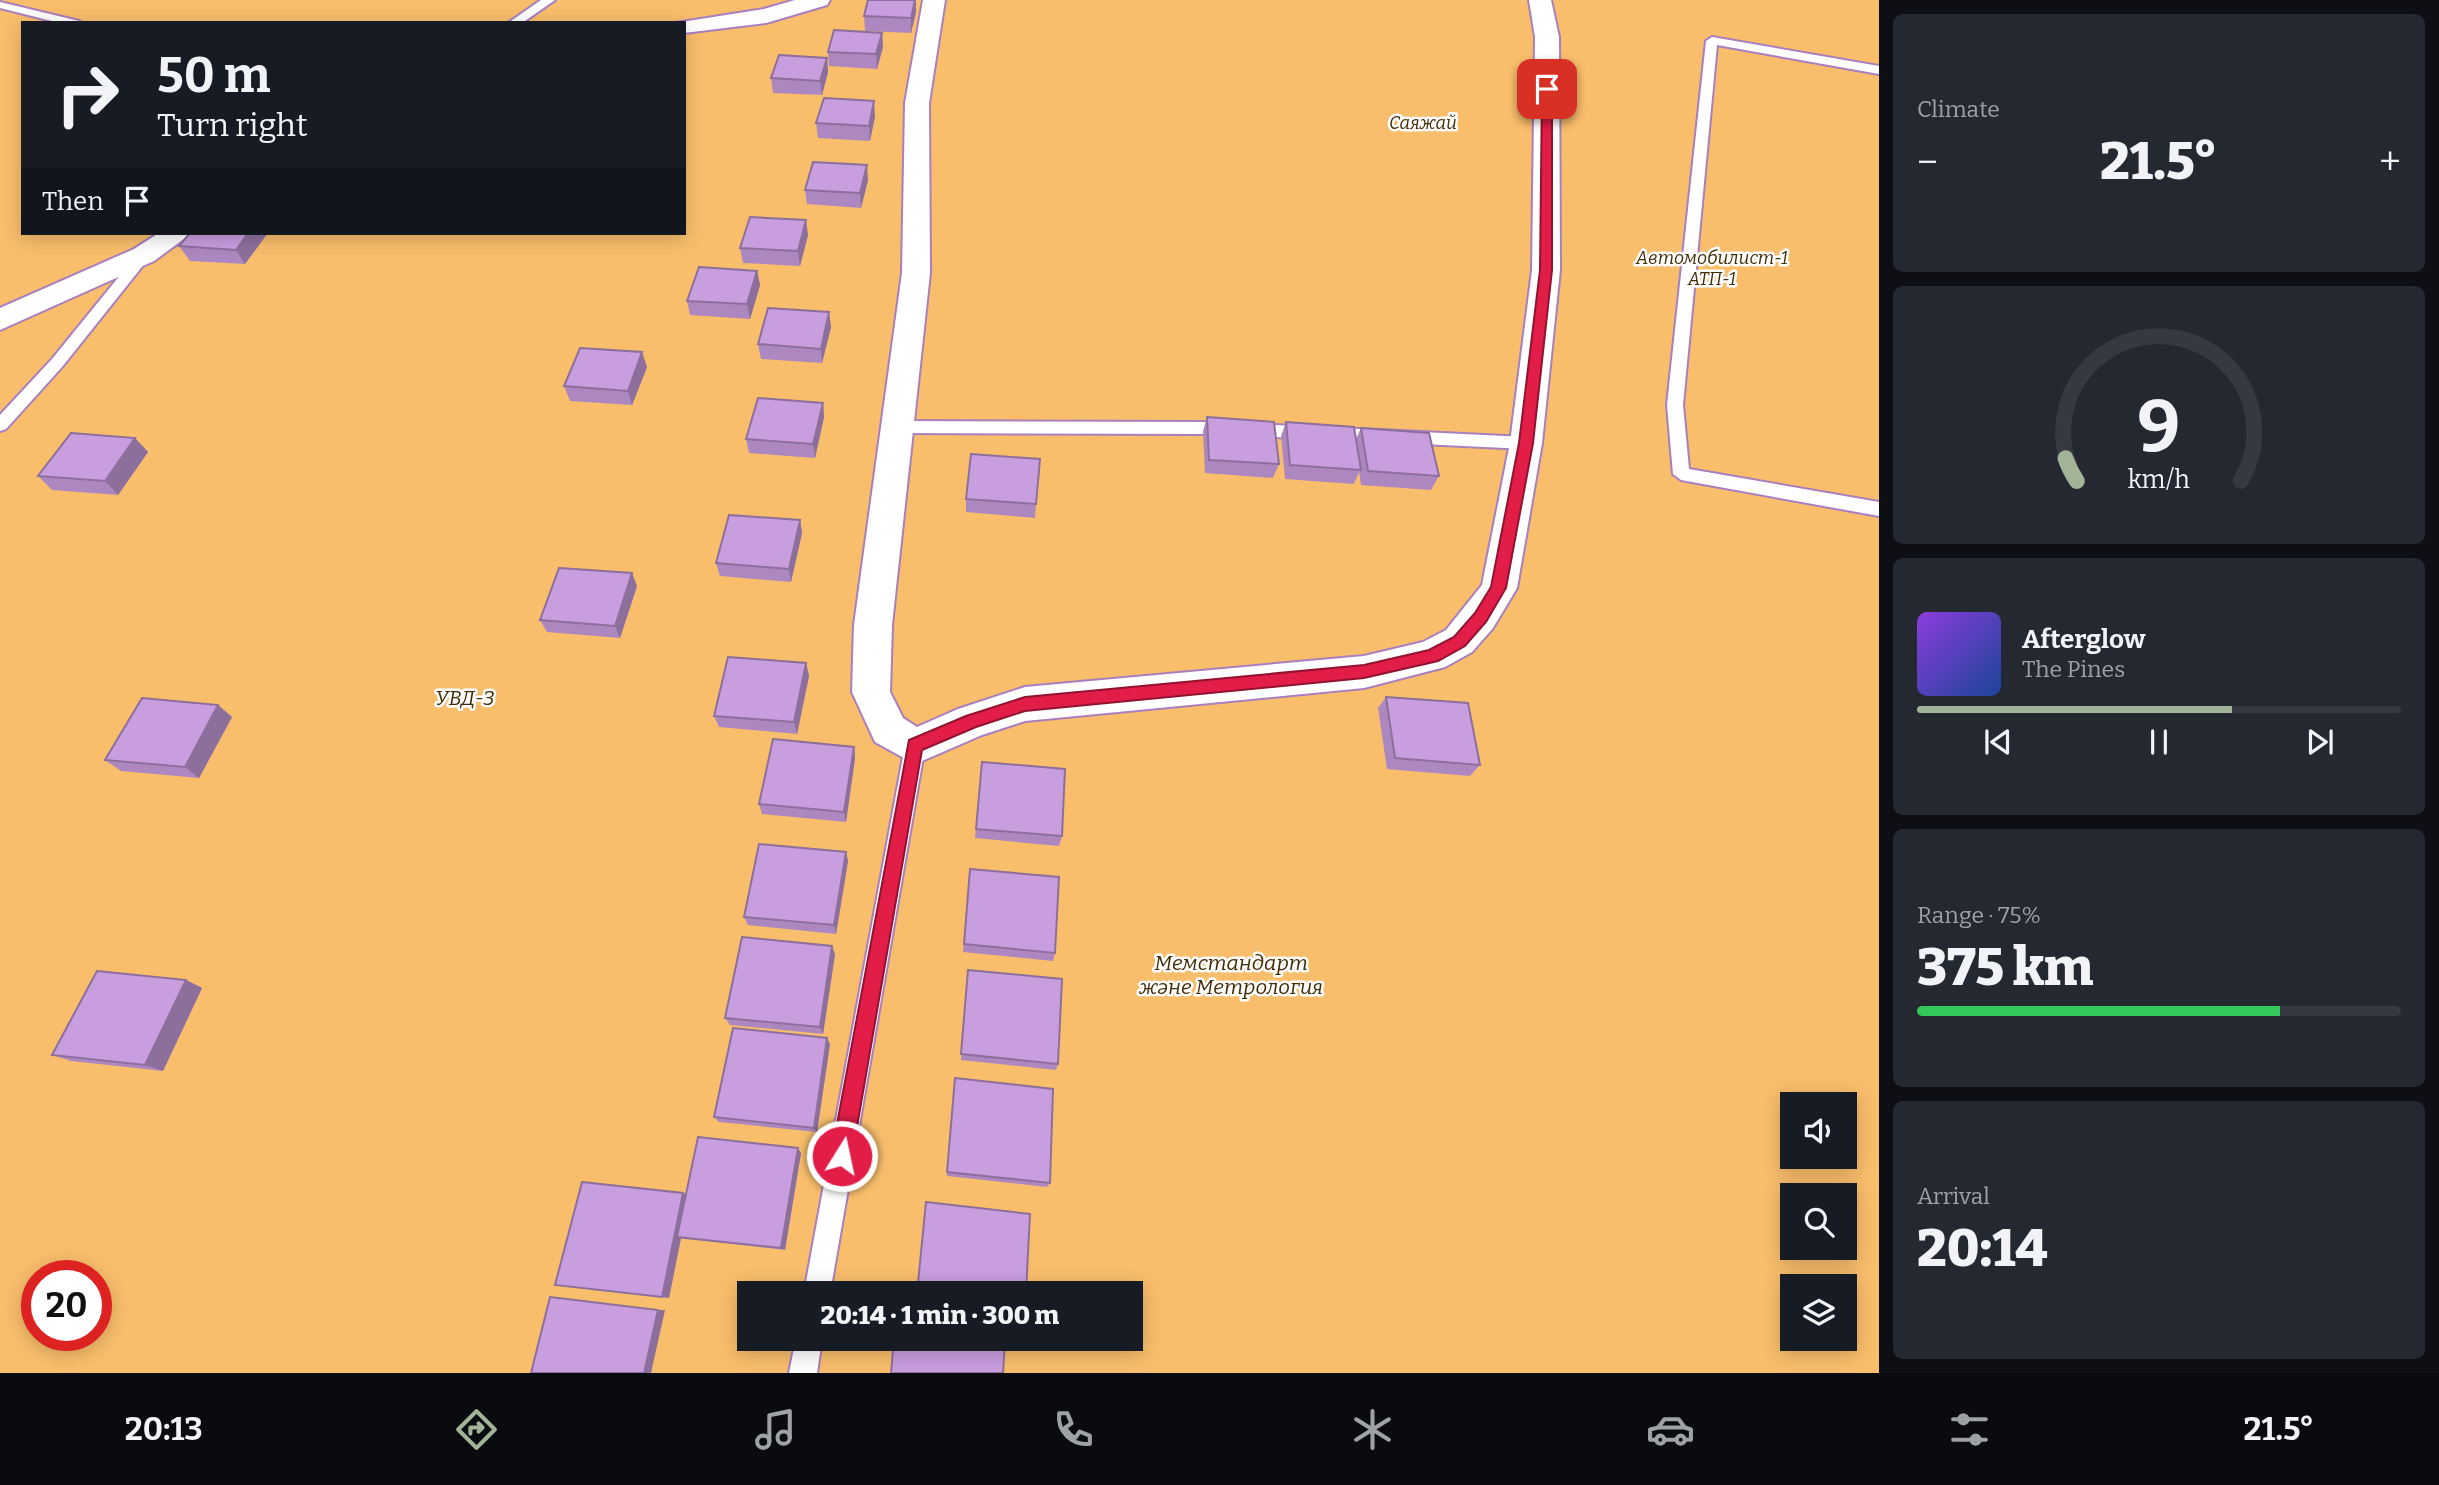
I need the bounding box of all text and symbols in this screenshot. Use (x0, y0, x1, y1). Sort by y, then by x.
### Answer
text: 50 m (157, 46, 270, 105)
icon: right (42, 49, 133, 140)
pin (1517, 59, 1577, 119)
icon: arrive (1528, 70, 1566, 108)
text: Climate (1917, 95, 2000, 123)
text: Turn right (157, 106, 308, 144)
park label: Саяжай (1389, 112, 1457, 134)
text: 21.5° (2100, 130, 2217, 193)
text: − (1917, 139, 1938, 185)
text: + (2379, 139, 2401, 185)
icon: arrive (118, 182, 156, 220)
text: Then (42, 186, 104, 217)
park label: Автомобилист-1 АТП-1 (1635, 247, 1788, 290)
text: 9 (2137, 383, 2181, 470)
text: km/h (2128, 464, 2190, 494)
text: Afterglow (2022, 624, 2145, 655)
text: The Pines (2022, 655, 2125, 683)
park label: УВД-3 (435, 685, 495, 711)
icon: previous (1979, 723, 2017, 761)
icon: pause (2140, 723, 2178, 761)
icon: next (2301, 723, 2339, 761)
text: Range · 75% (1917, 901, 2041, 929)
text: 375 km (1917, 936, 2094, 999)
park label: Мемстандарт және Метрология (1138, 950, 1323, 1000)
map controls (1780, 1092, 1857, 1351)
button: sound (1780, 1092, 1857, 1169)
position arrow (805, 1119, 879, 1193)
text: Arrival (1917, 1182, 1990, 1210)
button: search (1780, 1183, 1857, 1260)
text: 20:14 (1917, 1217, 2048, 1280)
speed limit sign: 20 (21, 1260, 112, 1351)
button: layers (1780, 1274, 1857, 1351)
text: 20:14 · 1 min · 300 m (821, 1300, 1059, 1331)
icon: directions (452, 1405, 501, 1454)
icon: music (751, 1405, 800, 1454)
icon: phone (1049, 1405, 1098, 1454)
icon: climate (1348, 1405, 1397, 1454)
icon: car (1646, 1405, 1695, 1454)
icon: filters (1945, 1405, 1994, 1454)
text: 20:13 (125, 1410, 203, 1448)
text: 21.5° (2243, 1410, 2314, 1448)

